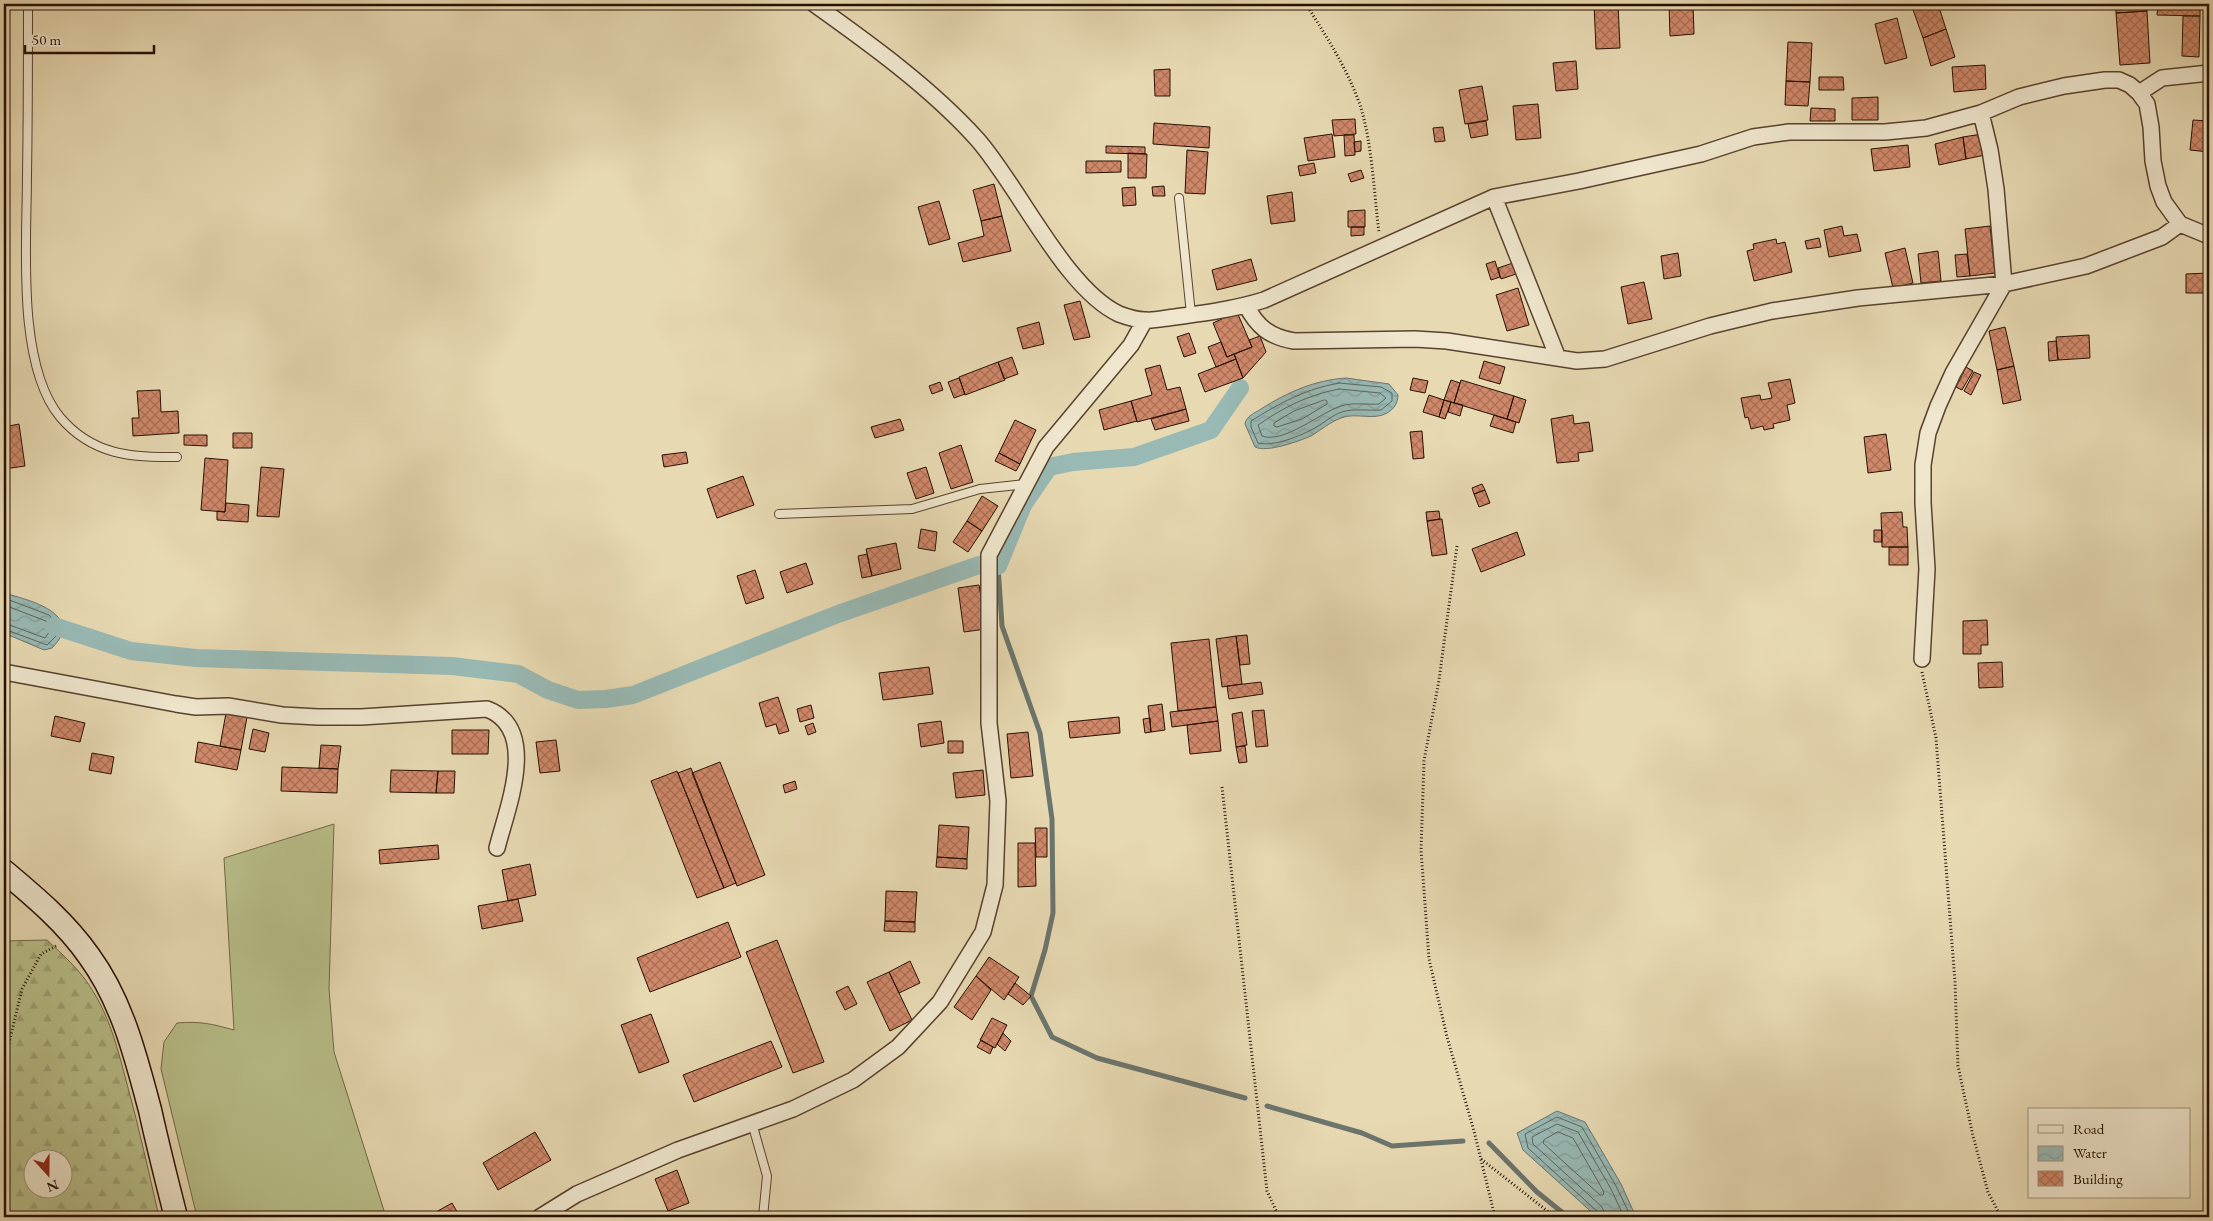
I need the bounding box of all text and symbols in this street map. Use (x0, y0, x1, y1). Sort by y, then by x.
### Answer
scale bar (25, 22, 154, 54)
text: 50 m (32, 30, 61, 49)
legend (2028, 1108, 2190, 1198)
text: Road (2073, 1119, 2105, 1138)
text: Water (2073, 1143, 2107, 1162)
north arrow (22, 1148, 72, 1198)
text: Building (2073, 1169, 2123, 1188)
text: N (44, 1176, 61, 1197)

